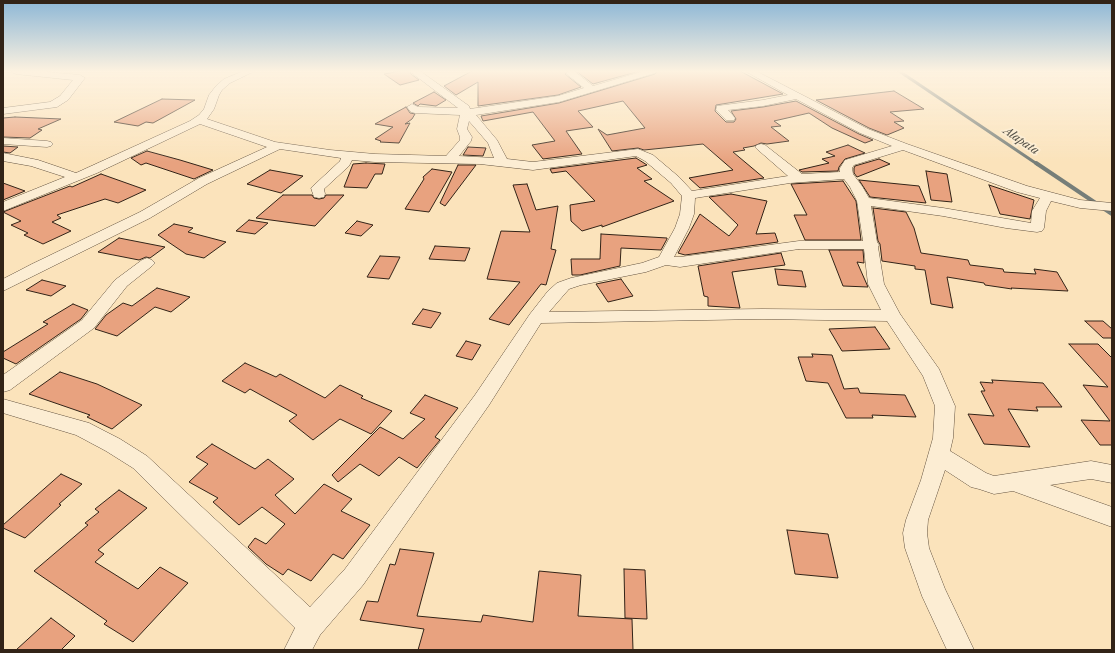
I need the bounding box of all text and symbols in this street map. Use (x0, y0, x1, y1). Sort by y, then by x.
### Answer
water label: Alapata (1001, 124, 1041, 158)

